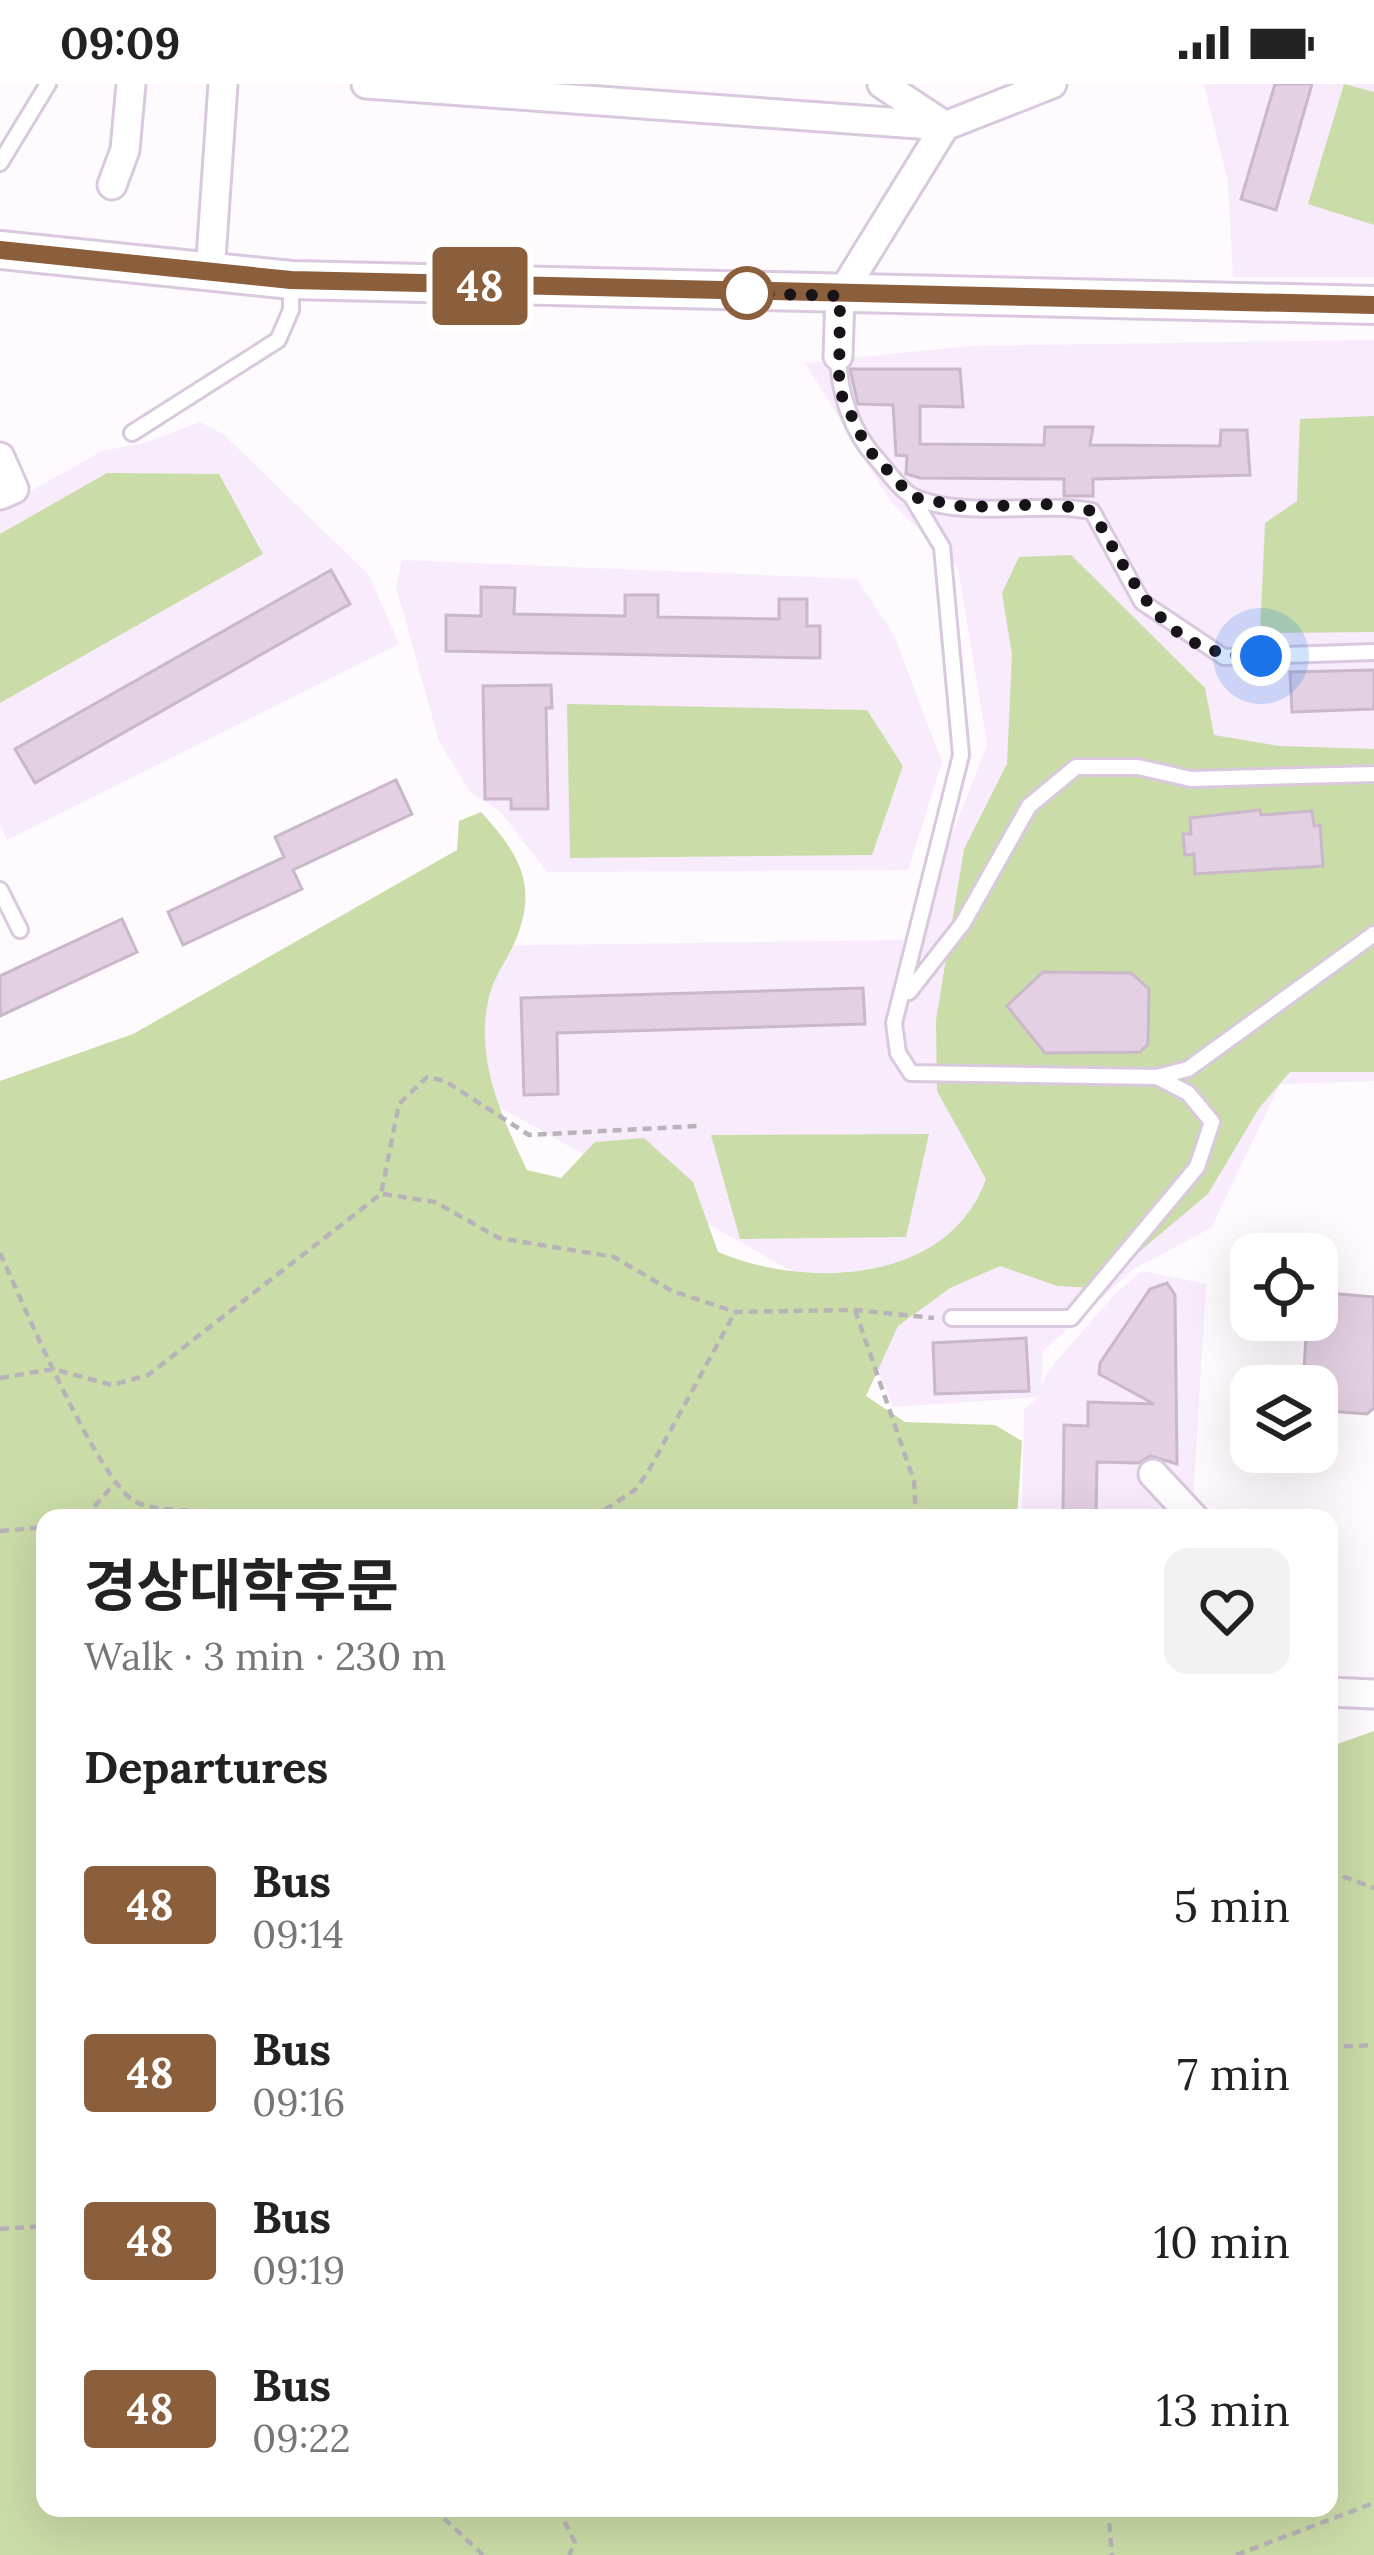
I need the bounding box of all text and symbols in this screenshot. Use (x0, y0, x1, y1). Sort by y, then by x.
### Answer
text: 09:09 (60, 14, 180, 71)
line badge: 48 (426, 247, 534, 325)
text: 48 (457, 259, 504, 313)
unlabelled marker (722, 268, 772, 318)
your location (1231, 626, 1291, 686)
map controls (1230, 1233, 1338, 1473)
button: locate (1230, 1233, 1338, 1341)
button: layers (1230, 1365, 1338, 1473)
button: heart (1164, 1548, 1290, 1674)
text: 경상대학후문 (84, 1549, 399, 1622)
text: Walk · 3 min · 230 m (84, 1631, 446, 1681)
text: Departures (84, 1738, 328, 1795)
text: Bus (252, 1852, 331, 1909)
text: 5 min (1173, 1877, 1290, 1934)
text: 48 (127, 1878, 174, 1932)
text: 09:14 (252, 1909, 344, 1959)
text: Bus (252, 2020, 331, 2077)
text: 7 min (1177, 2045, 1290, 2102)
text: 48 (127, 2046, 174, 2100)
text: 09:16 (252, 2077, 345, 2127)
text: Bus (252, 2188, 331, 2245)
text: 10 min (1154, 2213, 1290, 2270)
text: 48 (127, 2214, 174, 2268)
text: 09:19 (252, 2245, 345, 2295)
text: Bus (252, 2356, 331, 2413)
text: 13 min (1157, 2381, 1290, 2438)
text: 48 (127, 2382, 174, 2436)
text: 09:22 (252, 2413, 350, 2463)

